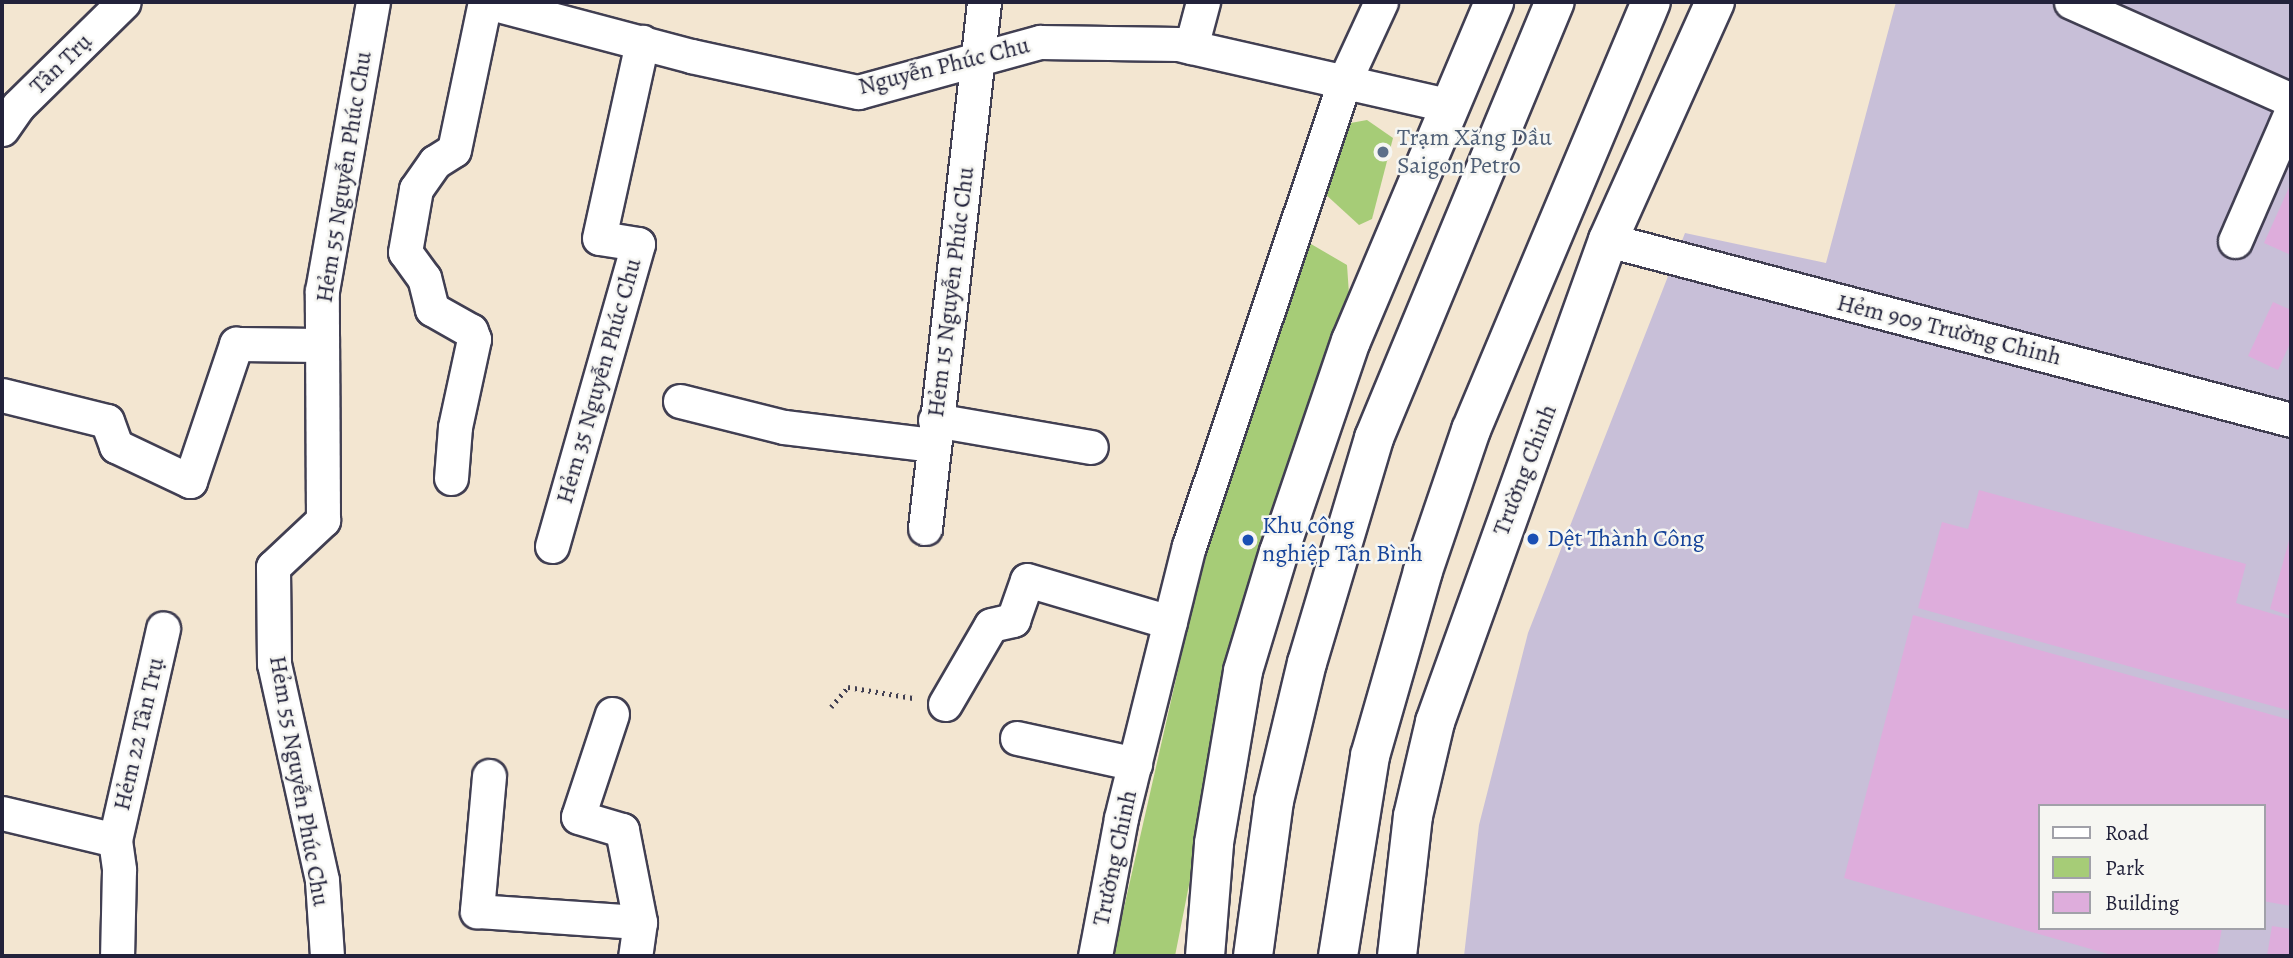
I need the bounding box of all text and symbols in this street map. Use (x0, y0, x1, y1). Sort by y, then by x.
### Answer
street label: Tân Trụ (24, 27, 98, 101)
street label: Nguyễn Phúc Chu (855, 31, 1033, 101)
street label: Hẻm 55 Nguyễn Phúc Chu (310, 49, 378, 305)
place label: Trạm Xăng Dầu Saigon Petro (1397, 124, 1552, 180)
marker: Trạm Xăng Dầu Saigon Petro (1375, 144, 1391, 160)
street label: Hẻm 15 Nguyễn Phúc Chu (921, 165, 981, 419)
street label: Hẻm 35 Nguyễn Phúc Chu (550, 255, 648, 507)
street label: Hẻm 909 Trường Chinh (1834, 288, 2064, 372)
street label: Trường Chinh (1487, 401, 1563, 539)
place label: Khu công nghiệp Tân Bình (1262, 512, 1423, 568)
place label: Dệt Thành Công (1547, 525, 1705, 553)
marker: Dệt Thành Công (1525, 531, 1541, 547)
marker: Khu công nghiệp Tân Bình (1240, 532, 1256, 548)
street label: Hẻm 55 Nguyễn Phúc Chu (263, 653, 335, 909)
street label: Hẻm 22 Tân Trụ (107, 655, 171, 813)
street label: Trường Chinh (1087, 788, 1143, 928)
legend (2038, 804, 2265, 930)
text: Road (2105, 819, 2149, 847)
text: Park (2105, 854, 2144, 882)
text: Building (2105, 889, 2179, 917)

